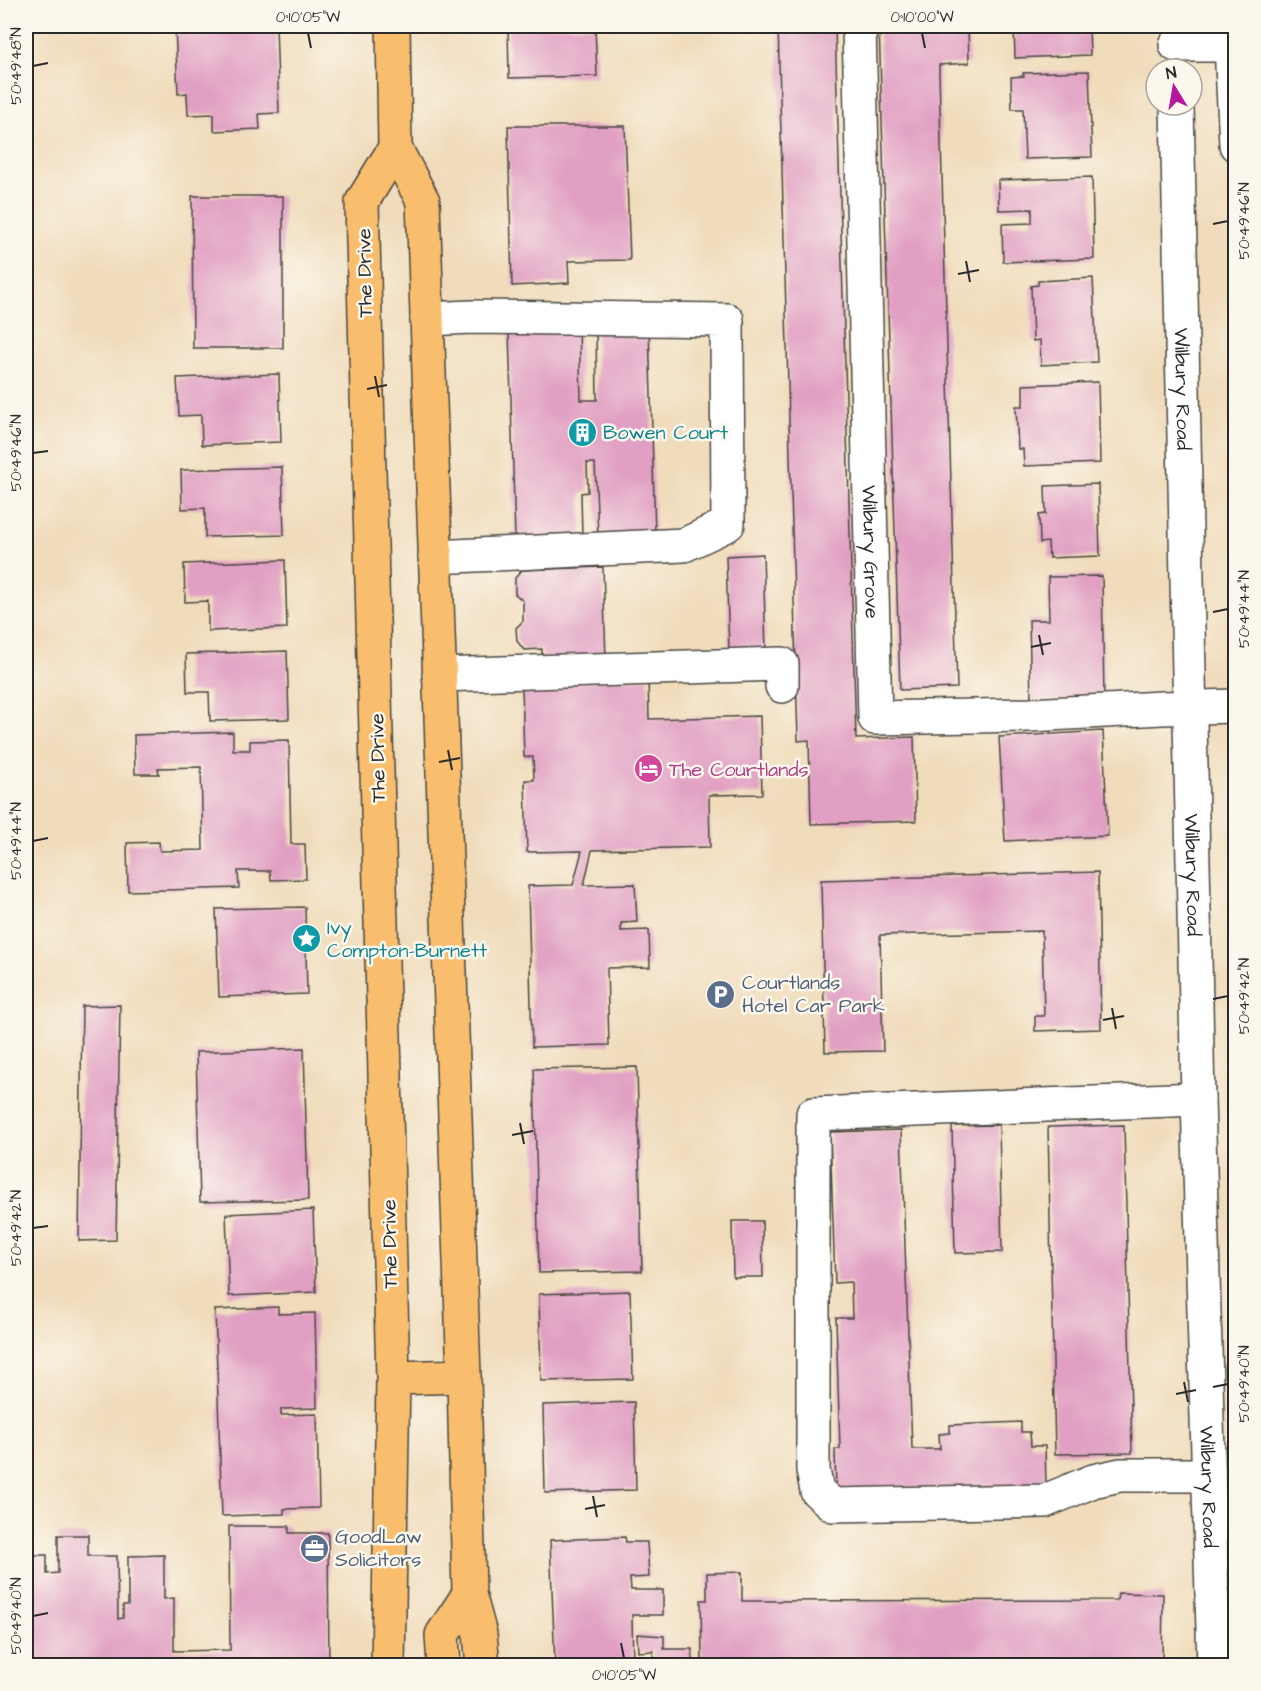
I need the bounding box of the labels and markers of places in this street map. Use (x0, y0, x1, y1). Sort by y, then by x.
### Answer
building icon: Bowen Court (566, 416, 598, 448)
place label: Bowen Court (603, 419, 728, 447)
hotel icon: The Courtlands (632, 753, 664, 785)
place label: The Courtlands (669, 756, 809, 784)
place label: Ivy Compton-Burnett (327, 914, 487, 965)
place icon: Ivy Compton-Burnett (290, 922, 322, 954)
place label: Courtlands Hotel Car Park (742, 969, 885, 1020)
parking icon: Courtlands Hotel Car Park (705, 978, 737, 1010)
place label: GoodLaw Solicitors (335, 1523, 422, 1574)
office icon: GoodLaw Solicitors (298, 1532, 330, 1564)

